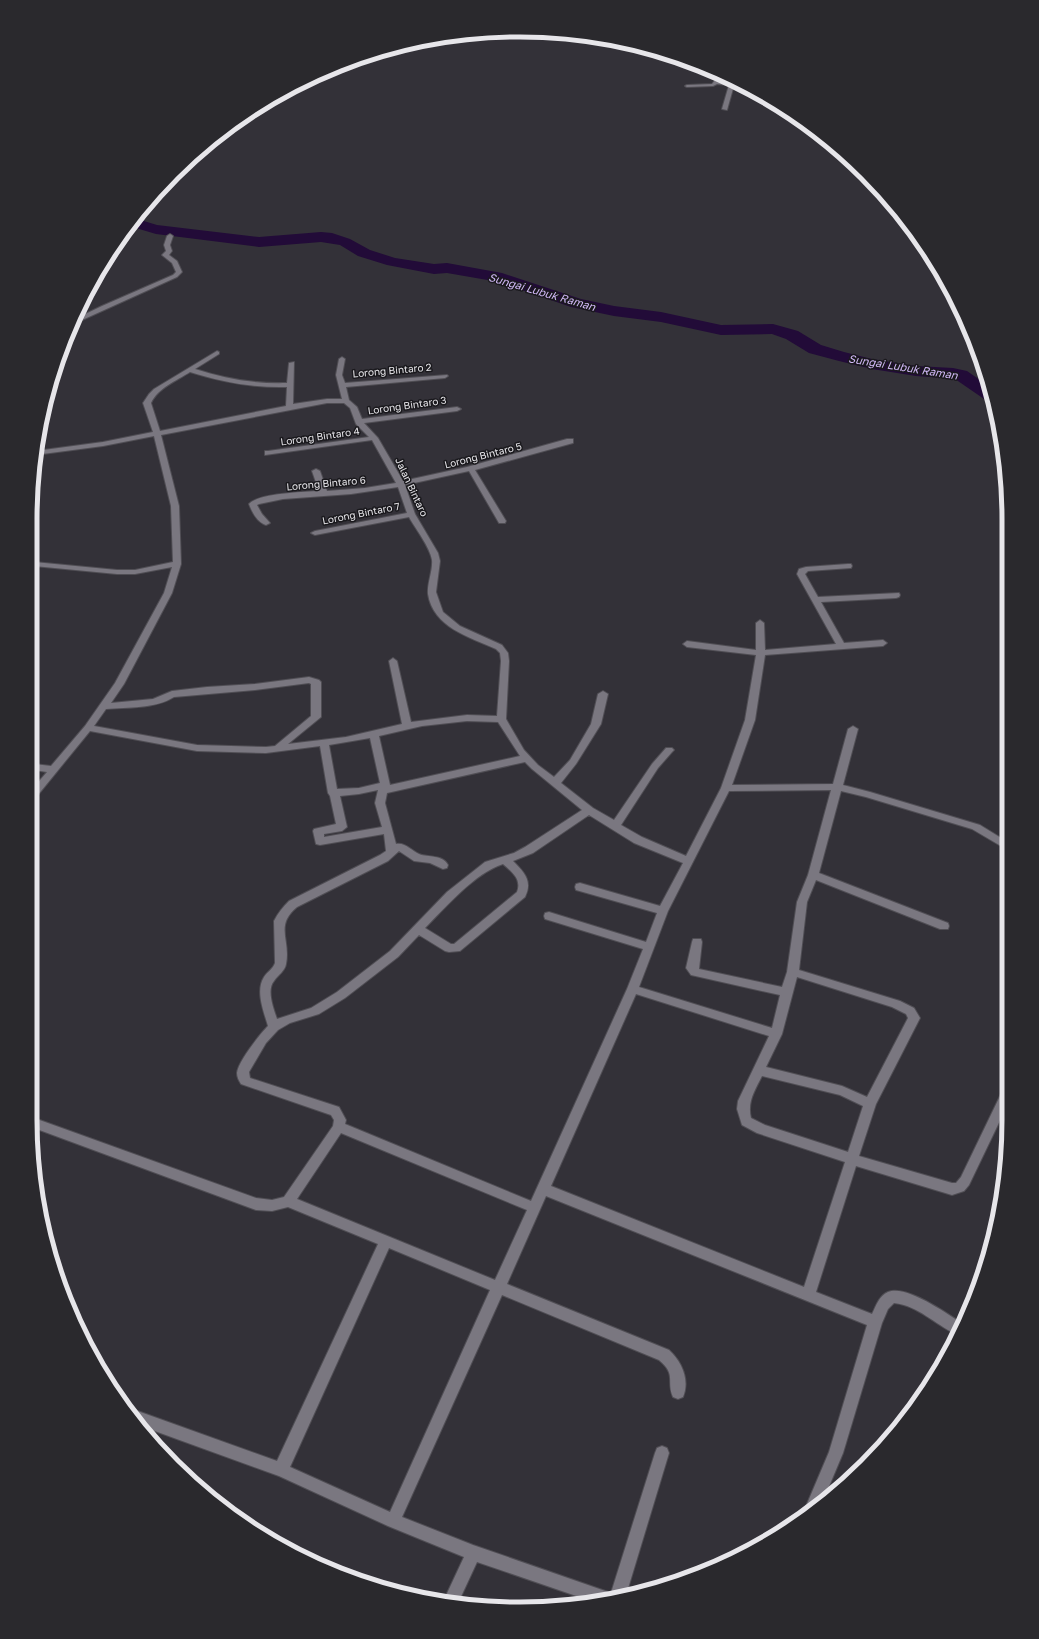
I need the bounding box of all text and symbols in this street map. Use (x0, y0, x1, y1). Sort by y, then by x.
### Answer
water label: Sungai Lubuk Raman (487, 270, 598, 314)
water label: Sungai Lubuk Raman (847, 351, 960, 383)
street label: Lorong Bintaro 2 (352, 361, 432, 379)
street label: Lorong Bintaro 3 (367, 394, 447, 416)
street label: Lorong Bintaro 4 (280, 425, 360, 447)
street label: Lorong Bintaro 5 (443, 440, 523, 470)
street label: Jalan Bintaro (393, 456, 431, 518)
street label: Lorong Bintaro 6 (286, 474, 366, 492)
street label: Lorong Bintaro 7 (321, 500, 401, 526)

